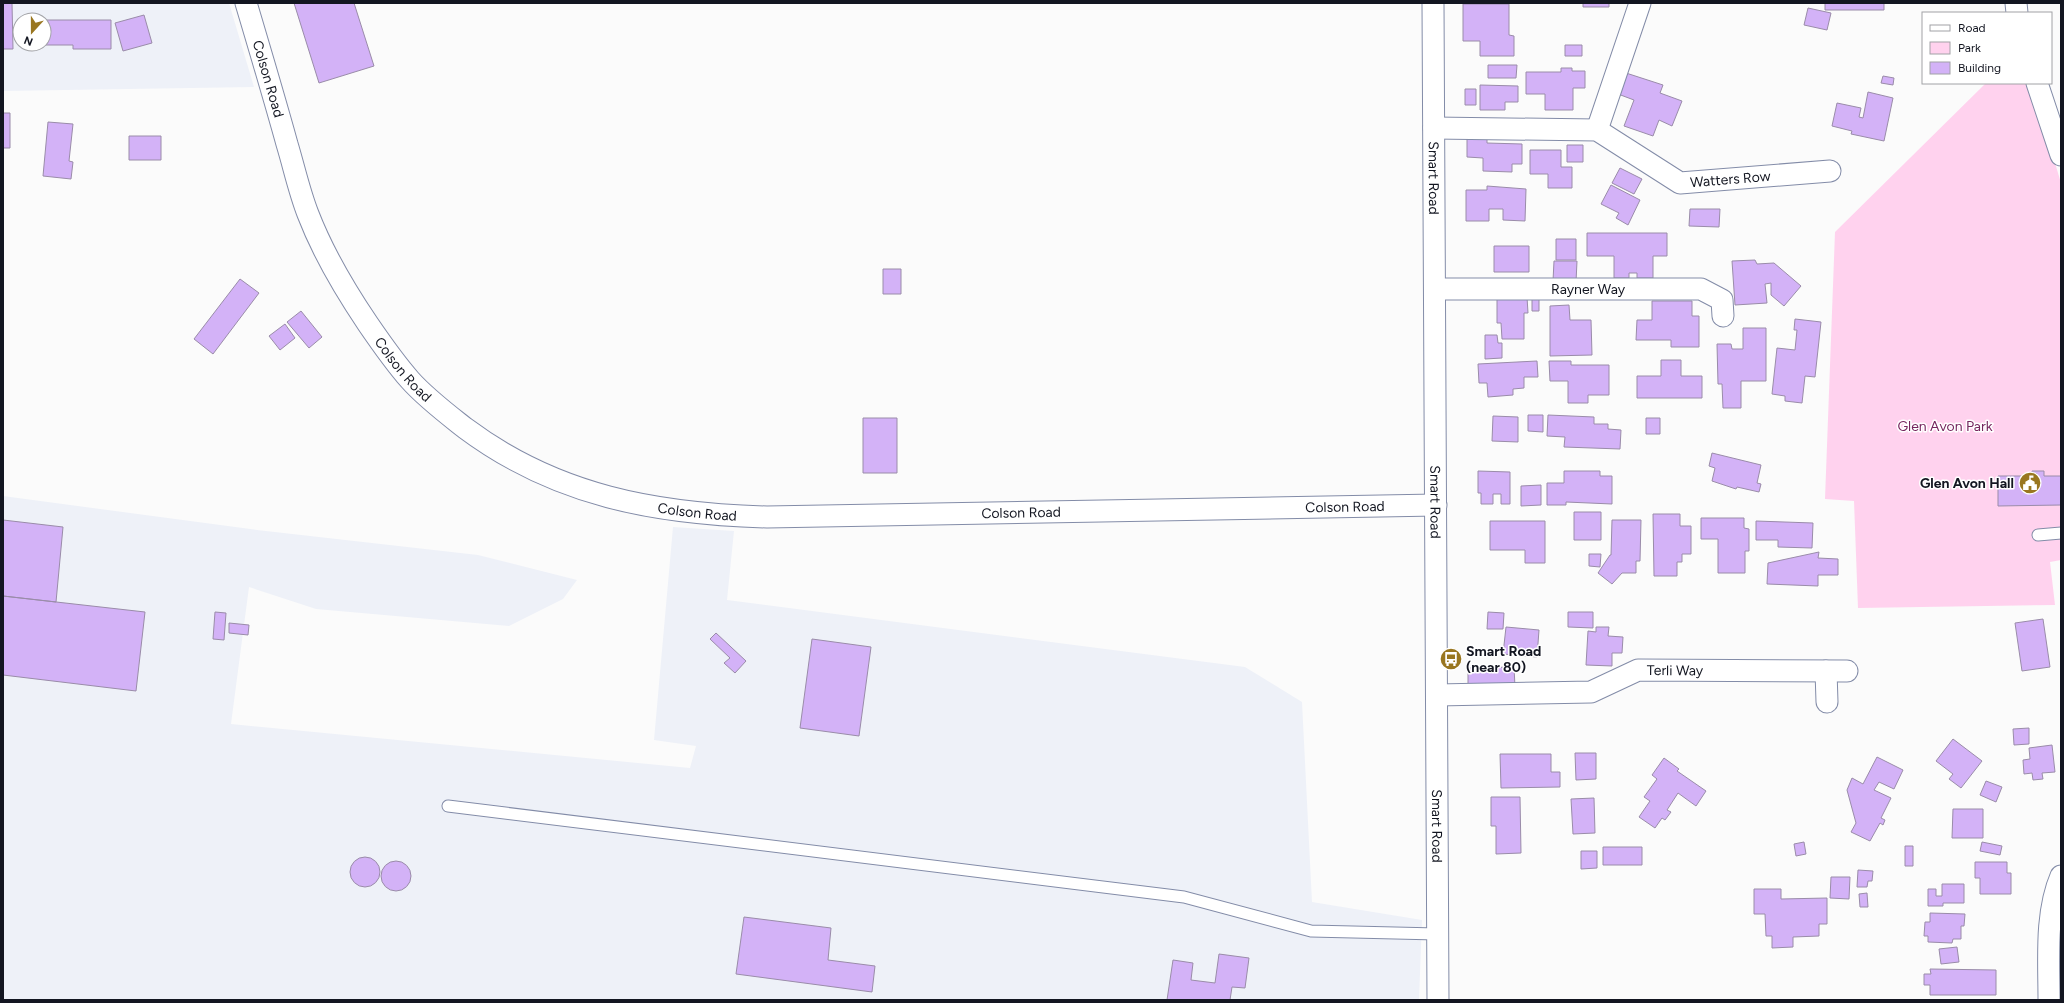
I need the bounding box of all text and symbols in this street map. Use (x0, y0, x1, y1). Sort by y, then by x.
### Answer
north arrow (12, 12, 52, 52)
legend (1922, 12, 2052, 84)
text: Road (1958, 21, 1986, 35)
text: N (22, 33, 35, 48)
street label: Colson Road (249, 38, 288, 119)
text: Park (1958, 41, 1981, 55)
text: Building (1958, 61, 2001, 75)
street label: Smart Road (1425, 141, 1443, 215)
street label: Watters Row (1689, 167, 1771, 191)
street label: Rayner Way (1551, 281, 1626, 298)
street label: Colson Road (371, 334, 435, 405)
park label: Glen Avon Park (1897, 418, 1993, 435)
street label: Smart Road (1427, 465, 1444, 539)
public building icon: Glen Avon Hall (2017, 470, 2043, 496)
place label: Glen Avon Hall (1920, 475, 2014, 492)
street label: Colson Road (1305, 497, 1385, 516)
street label: Colson Road (656, 499, 737, 524)
street label: Colson Road (981, 503, 1061, 522)
place label: Smart Road (near 80) (1466, 643, 1541, 676)
bus stop icon: Smart Road (near 80) (1438, 646, 1464, 672)
street label: Terli Way (1647, 662, 1704, 679)
street label: Smart Road (1428, 789, 1446, 863)

